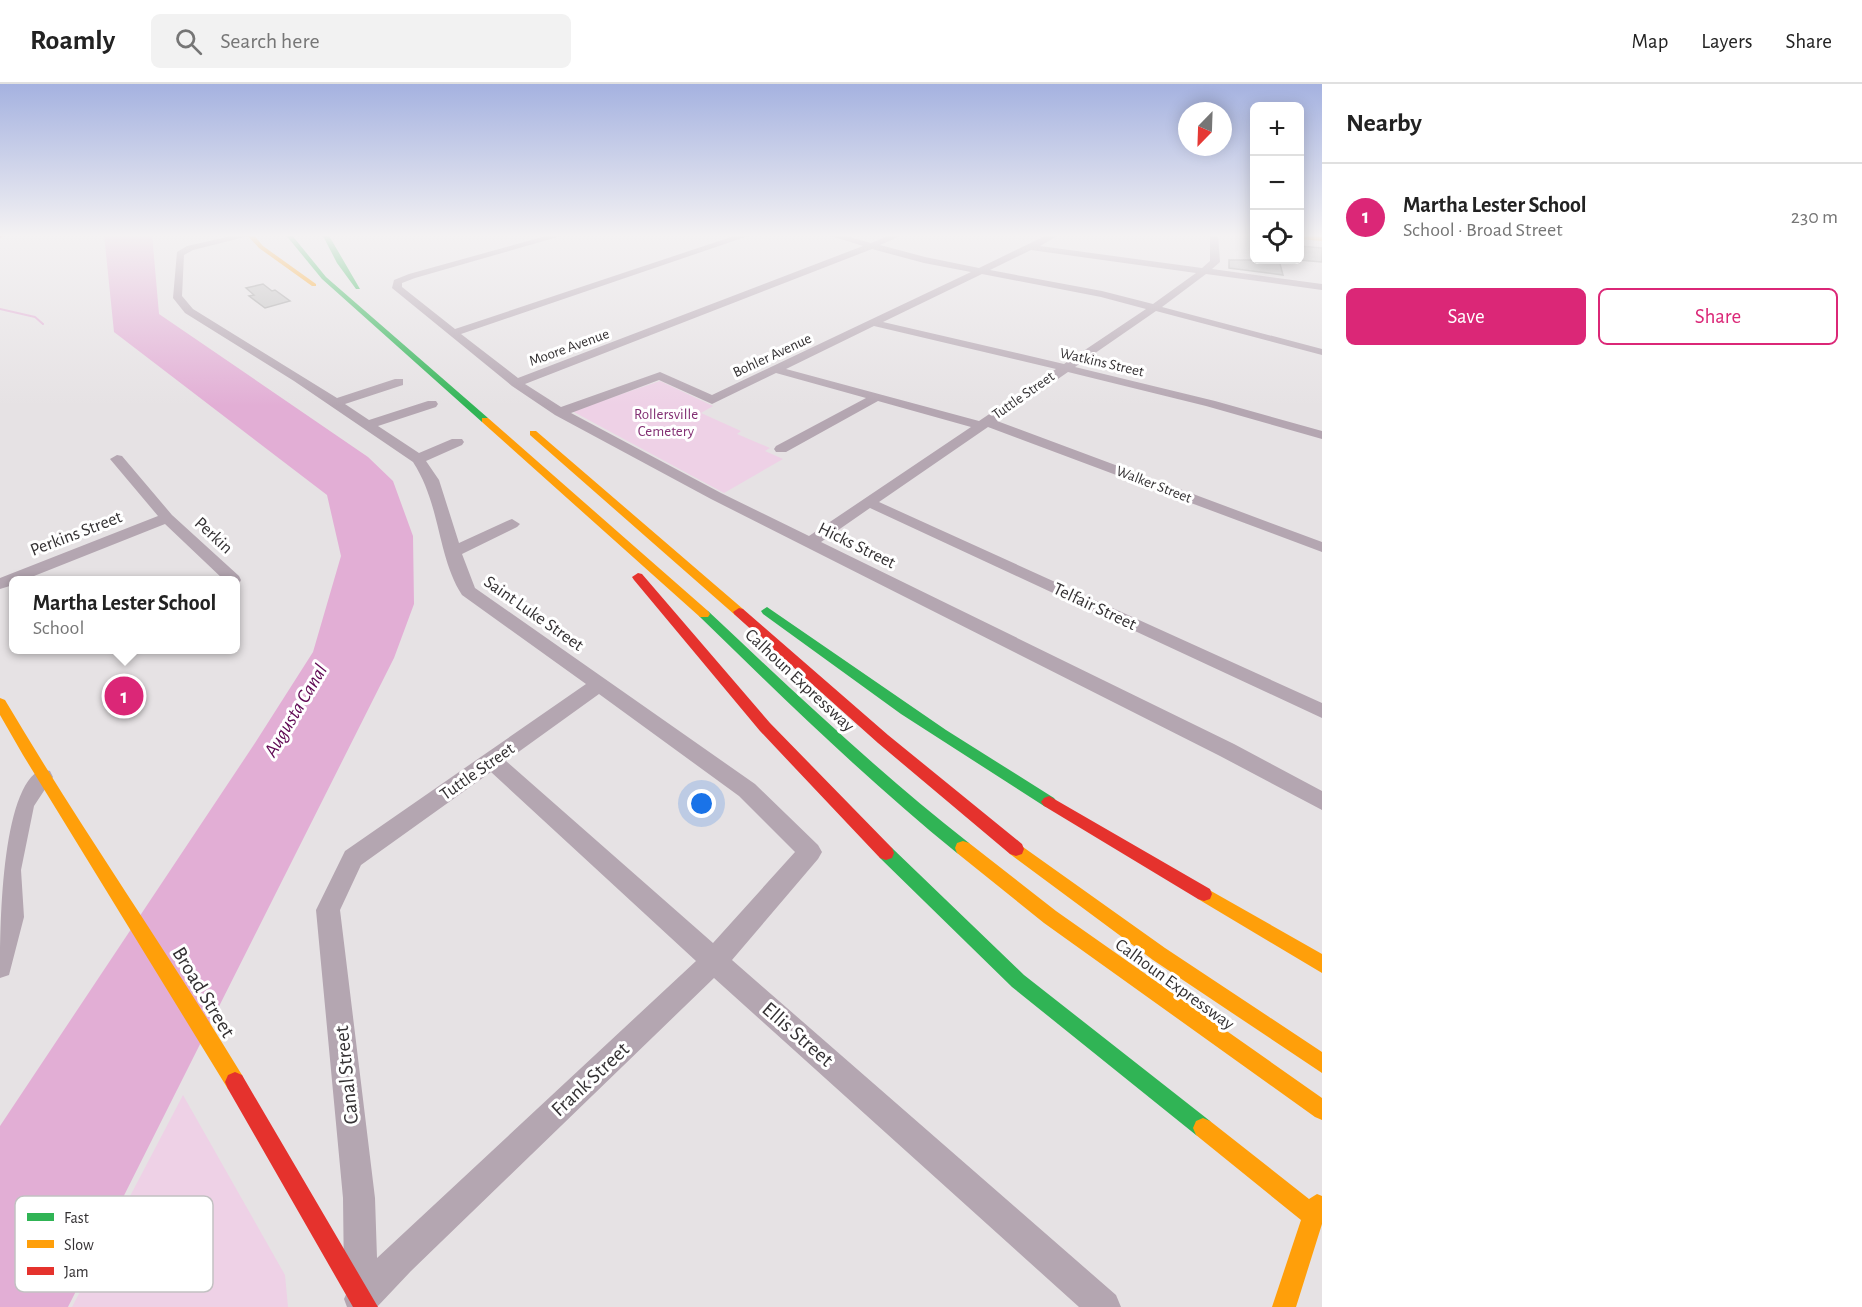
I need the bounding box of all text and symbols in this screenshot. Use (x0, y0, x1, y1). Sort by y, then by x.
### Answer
search box (151, 14, 571, 68)
icon: search (172, 25, 205, 58)
text: Roamly (30, 27, 115, 55)
text: Search here (220, 30, 320, 52)
text: Map (1632, 31, 1668, 52)
text: Layers (1701, 31, 1752, 52)
text: Share (1785, 31, 1832, 52)
north arrow (1178, 102, 1232, 156)
map controls (1250, 102, 1304, 264)
button: + (1250, 102, 1304, 156)
text: Nearby (1346, 110, 1422, 136)
button: − (1250, 156, 1304, 210)
text: Martha Lester School (1403, 194, 1587, 216)
text: 1 (1362, 207, 1369, 227)
text: 230 m (1791, 207, 1838, 227)
button: locate (1250, 210, 1304, 264)
text: School · Broad Street (1403, 220, 1563, 240)
button: Save (1346, 288, 1586, 345)
button: Share (1598, 288, 1838, 345)
street label: Moore Avenue (527, 326, 611, 369)
street label: Bohler Avenue (731, 331, 814, 380)
street label: Watkins Street (1058, 346, 1146, 379)
street label: Tuttle Street (990, 369, 1057, 422)
park label: Rollersville Cemetery (634, 407, 698, 439)
street label: Walker Street (1114, 463, 1194, 506)
street label: Perkins Street (28, 508, 125, 560)
street label: Perkin (191, 514, 236, 558)
street label: Hicks Street (815, 519, 898, 572)
street label: Saint Luke Street (480, 573, 587, 655)
popup (9, 576, 240, 654)
street label: Telfair Street (1050, 580, 1139, 634)
text: Martha Lester School (33, 592, 216, 614)
text: School (33, 618, 84, 638)
street label: Calhoun Expressway (741, 626, 858, 736)
water label: Augusta Canal (260, 661, 331, 761)
pin: 1 (104, 674, 144, 718)
street label: Tuttle Street (437, 740, 518, 804)
your location (687, 789, 716, 818)
street label: Calhoun Expressway (1112, 936, 1237, 1034)
street label: Broad Street (168, 943, 239, 1041)
street label: Ellis Street (758, 998, 837, 1071)
street label: Canal Street (331, 1024, 362, 1125)
street label: Frank Street (547, 1038, 633, 1120)
legend (15, 1196, 213, 1292)
text: Fast (64, 1210, 89, 1226)
text: Slow (64, 1237, 94, 1253)
text: Jam (64, 1264, 89, 1280)

